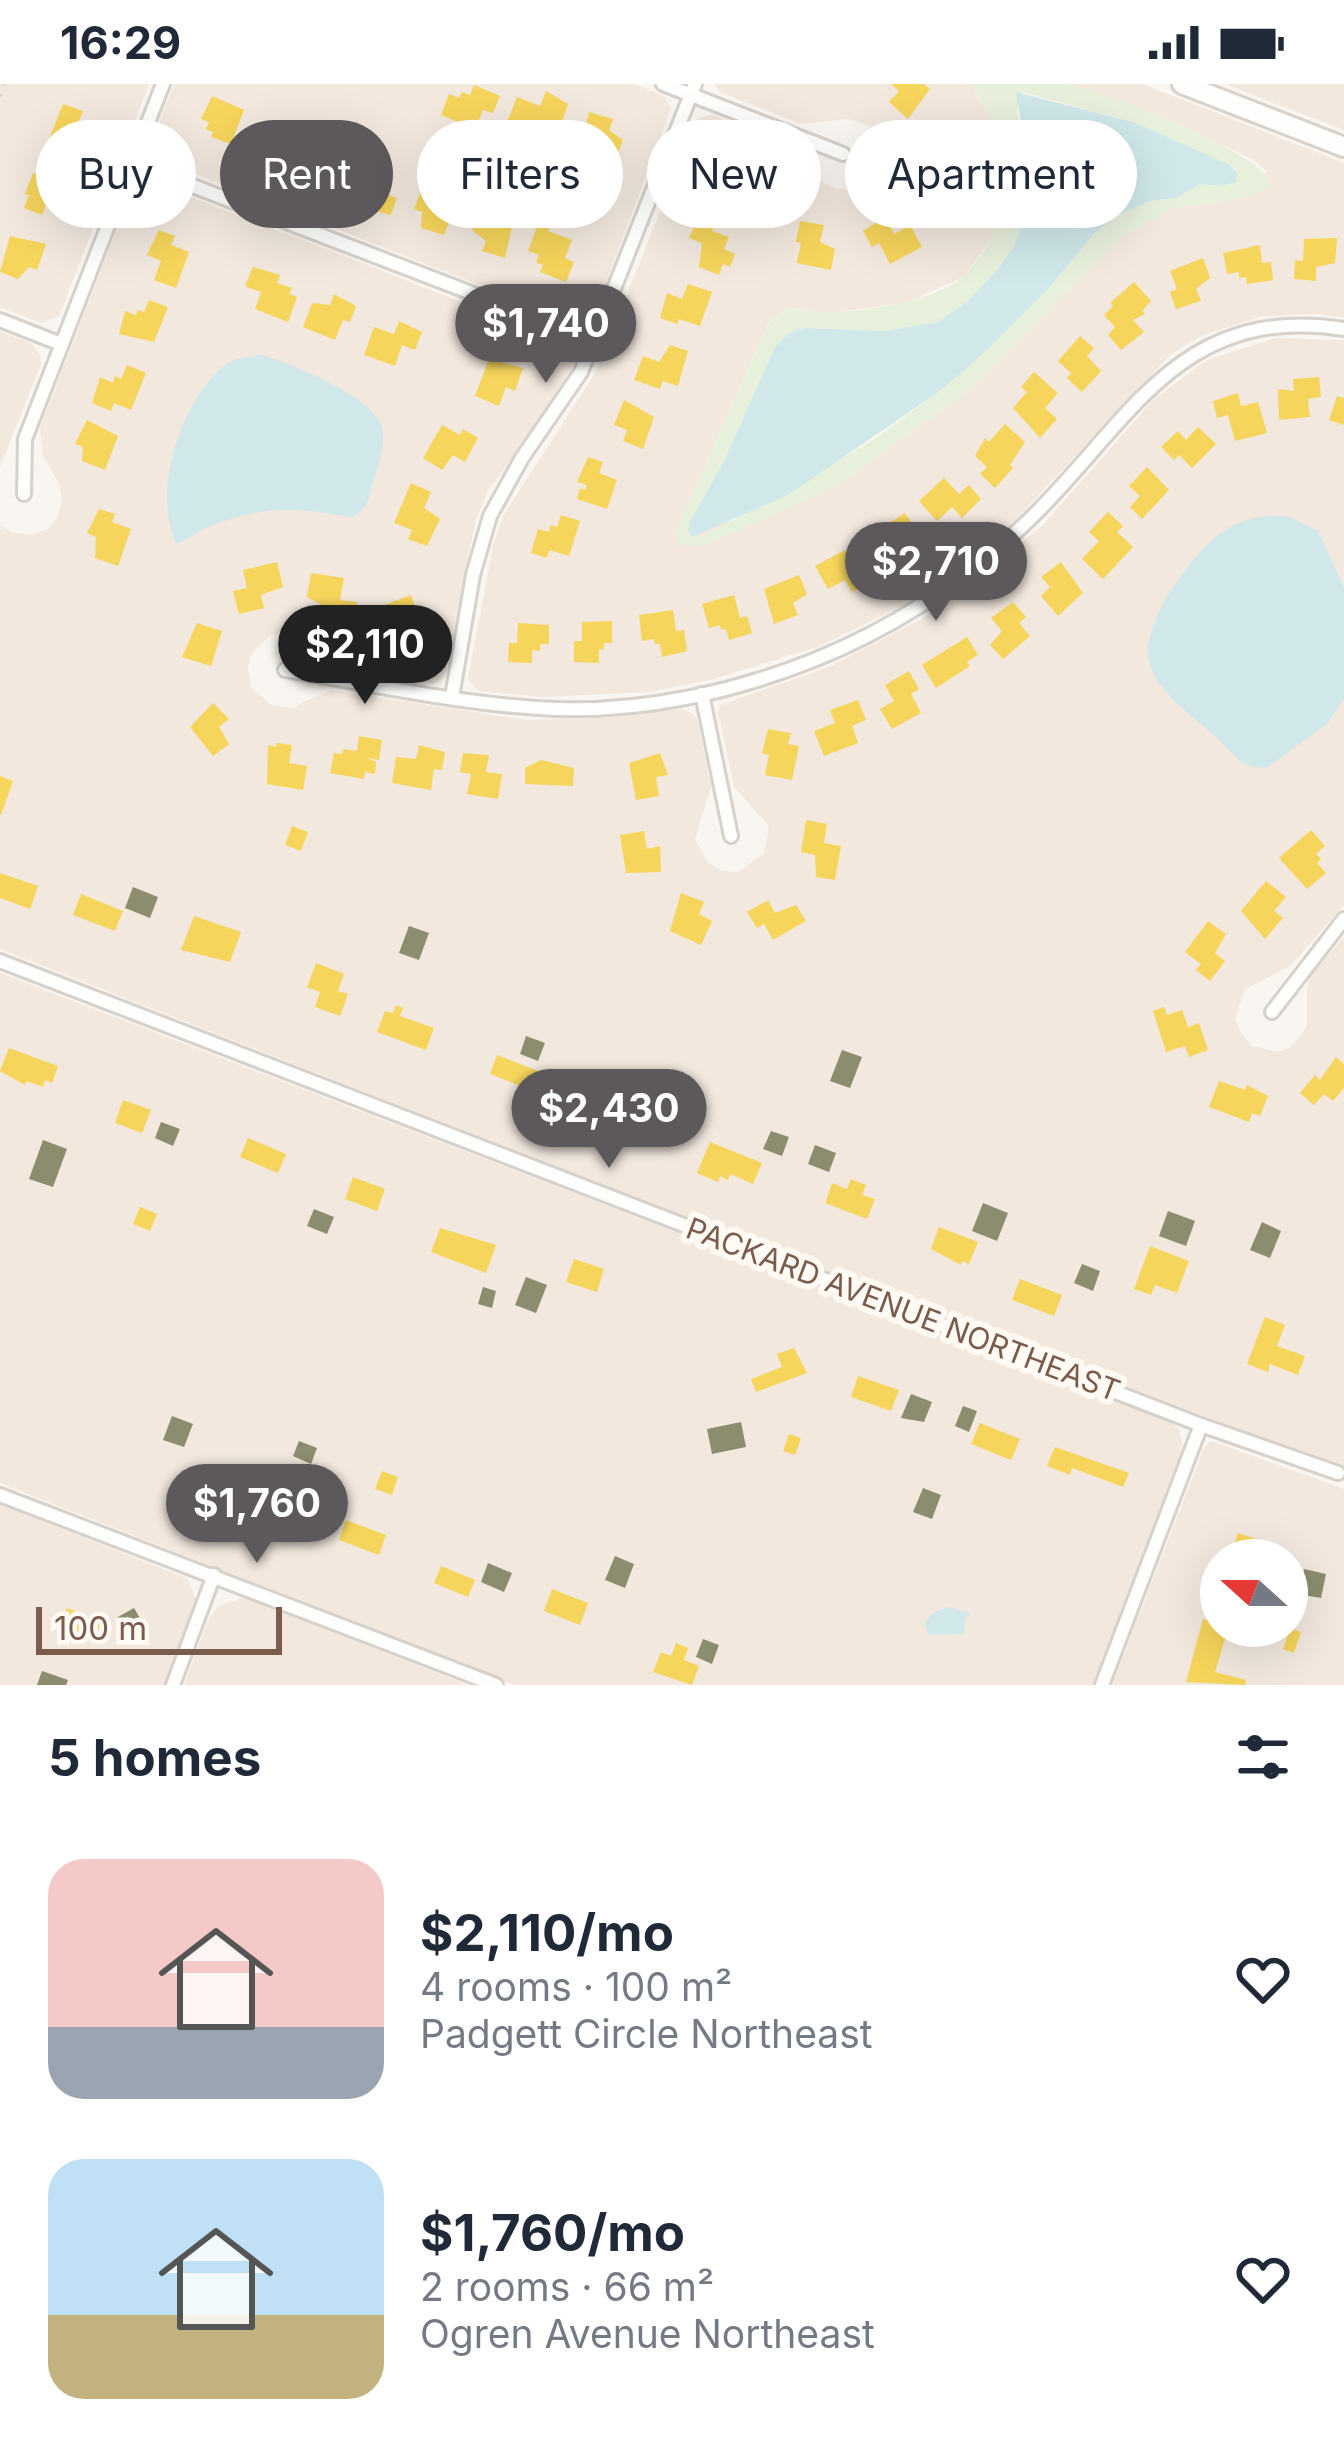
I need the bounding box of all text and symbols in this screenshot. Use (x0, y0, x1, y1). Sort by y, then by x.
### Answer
text: 16:29 (60, 15, 181, 70)
chip: Buy (36, 120, 196, 228)
chip: Rent (220, 120, 393, 228)
chip: Filters (417, 120, 623, 228)
chip: New (647, 120, 821, 228)
chip: Apartment (845, 120, 1137, 228)
pin: $1,740 (448, 284, 644, 386)
text: $1,740 (482, 299, 610, 346)
pin: $2,710 (838, 522, 1034, 624)
text: $2,710 (872, 537, 1000, 584)
pin: $2,110 (267, 605, 463, 707)
text: $2,110 (305, 620, 425, 667)
pin: $2,430 (511, 1069, 707, 1171)
text: $2,430 (539, 1084, 679, 1131)
street label: PACKARD AVENUE NORTHEAST (682, 1210, 1125, 1409)
pin: $1,760 (159, 1464, 355, 1566)
text: $1,760 (193, 1479, 321, 1526)
north arrow (1200, 1539, 1308, 1647)
map controls (1200, 1539, 1308, 1647)
scale bar (36, 1601, 282, 1654)
text: 100 m (54, 1608, 147, 1648)
icon: filters (1230, 1724, 1296, 1790)
text: 5 homes (48, 1727, 261, 1788)
text: $2,110/mo (420, 1902, 674, 1963)
icon: home (144, 1907, 288, 2051)
icon: heart (1230, 1946, 1296, 2012)
text: 4 rooms · 100 m² (420, 1963, 732, 2010)
text: Padgett Circle Northeast (420, 2010, 873, 2057)
text: $1,760/mo (420, 2202, 685, 2263)
icon: home (144, 2207, 288, 2351)
icon: heart (1230, 2246, 1296, 2312)
text: 2 rooms · 66 m² (420, 2263, 714, 2310)
text: Ogren Avenue Northeast (420, 2310, 875, 2357)

